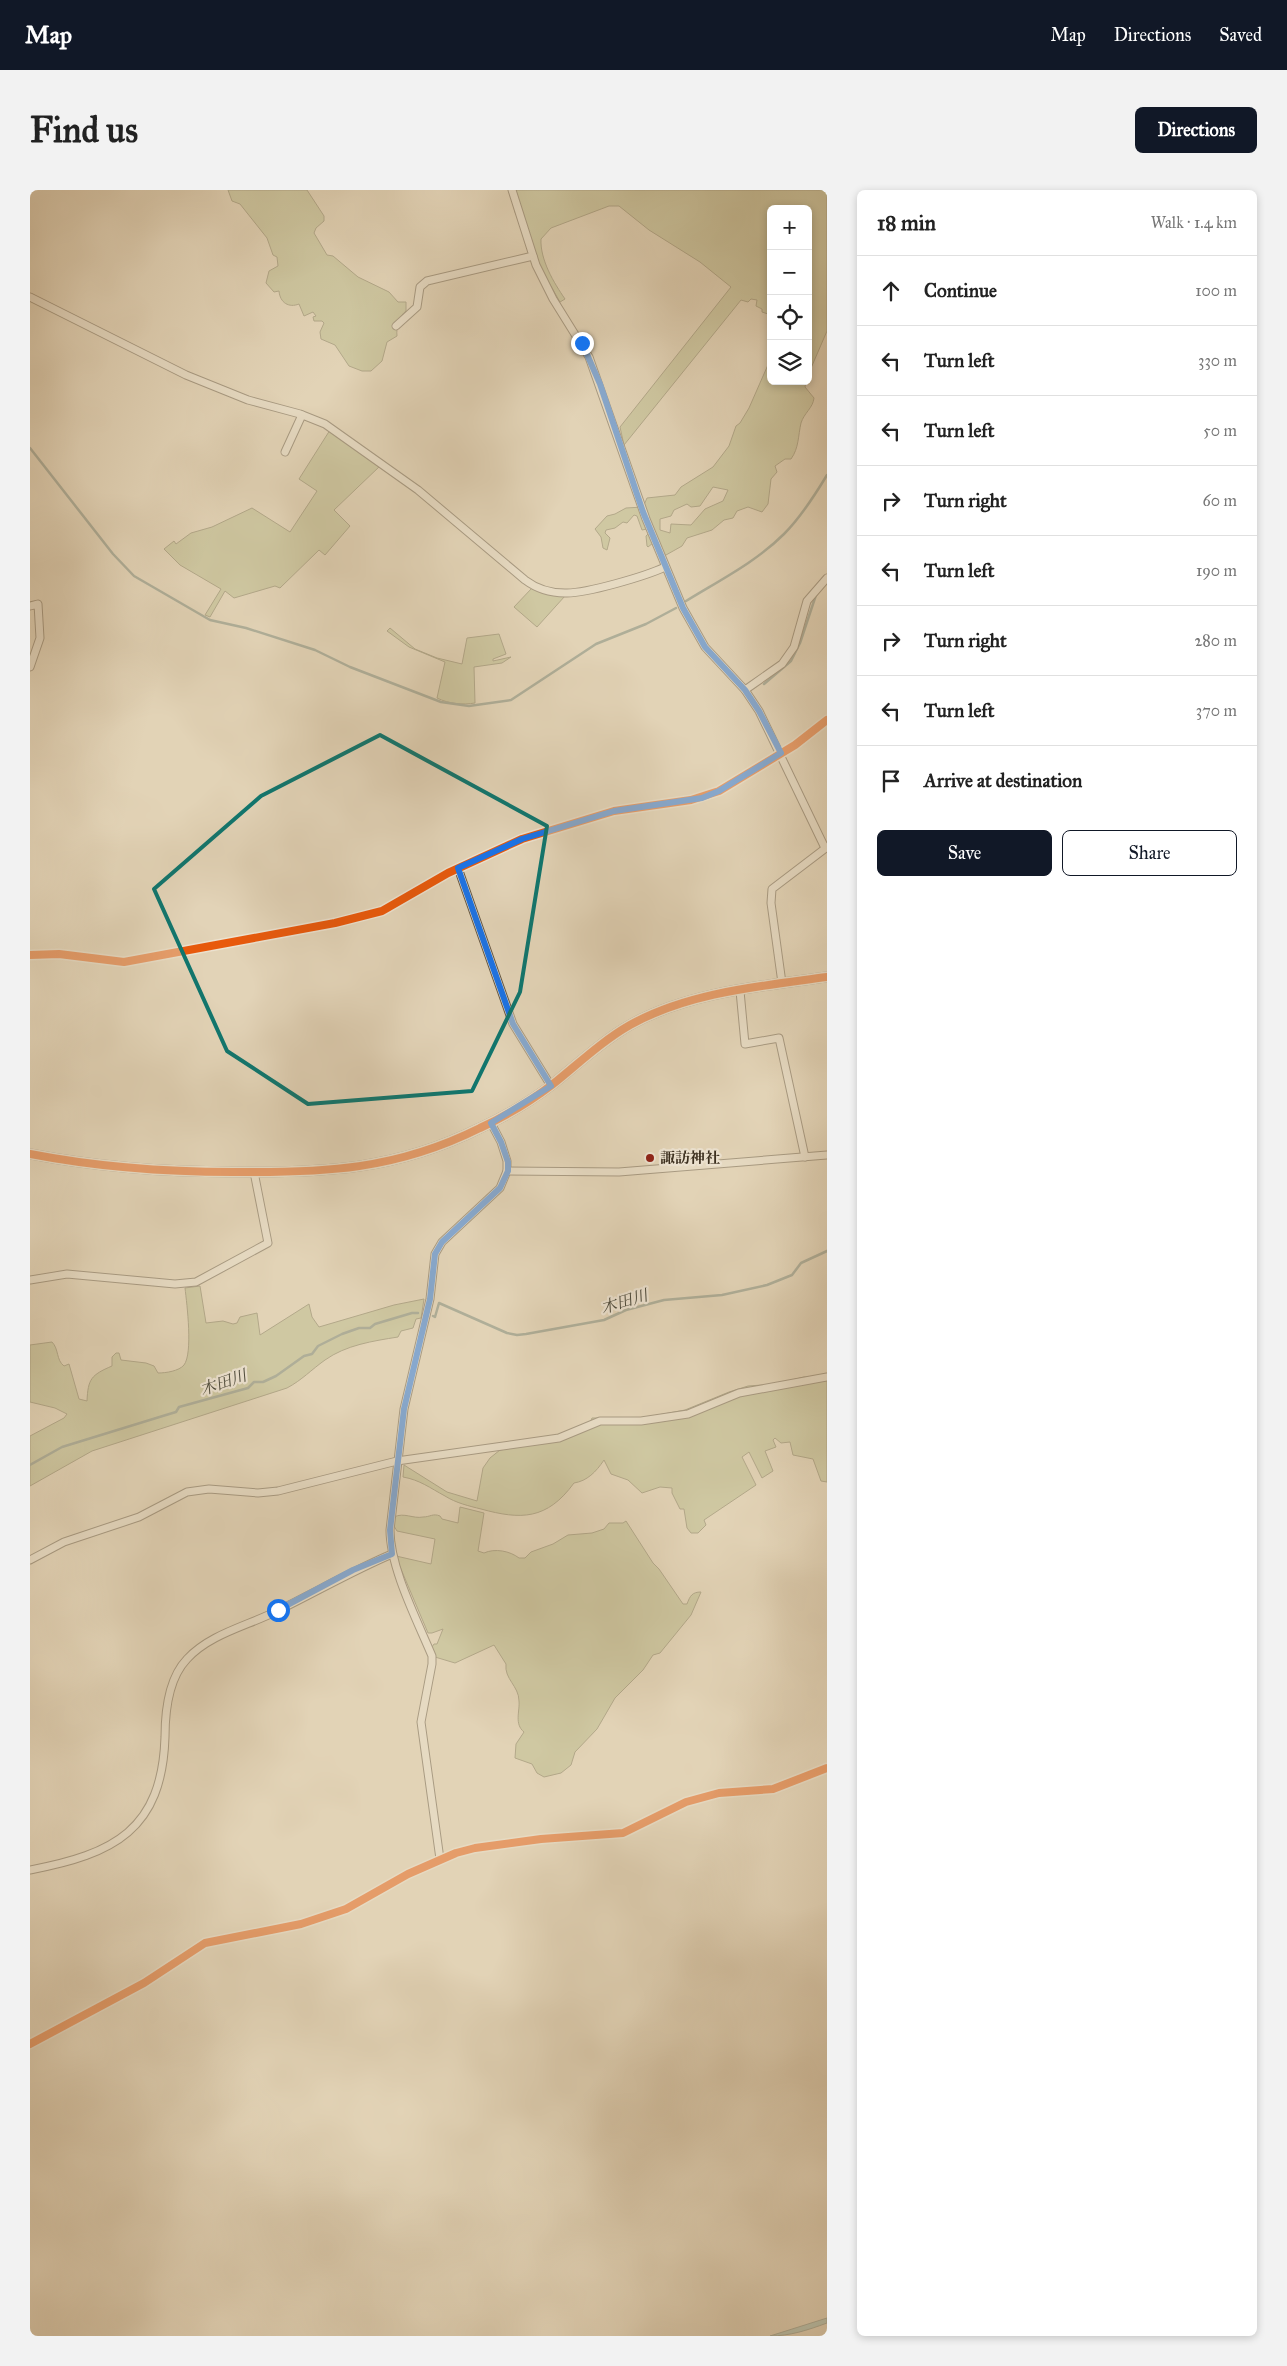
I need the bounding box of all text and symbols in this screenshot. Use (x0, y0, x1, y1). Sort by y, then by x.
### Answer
text: Map (25, 20, 72, 50)
text: Map (1050, 24, 1086, 46)
text: Directions (1114, 24, 1191, 46)
text: Saved (1219, 24, 1262, 46)
button: Directions (1135, 107, 1257, 153)
text: Find us (30, 109, 138, 152)
map controls (767, 205, 812, 385)
button: + (767, 205, 812, 250)
text: 18 min (877, 210, 936, 236)
text: Walk · 1.4 km (1151, 213, 1237, 232)
button: − (767, 250, 812, 295)
icon: ahead (877, 277, 905, 305)
text: Continue (924, 279, 997, 302)
text: 100 m (1195, 281, 1237, 300)
button: locate (767, 295, 812, 340)
route end (571, 332, 594, 355)
button: layers (767, 340, 812, 385)
icon: left (877, 347, 905, 375)
text: Turn left (924, 349, 994, 372)
text: 330 m (1198, 351, 1237, 370)
icon: left (877, 417, 905, 445)
text: Turn left (924, 419, 994, 442)
text: 50 m (1203, 421, 1237, 440)
icon: right (877, 487, 905, 515)
text: Turn right (924, 489, 1007, 512)
text: 60 m (1203, 491, 1237, 510)
icon: left (877, 557, 905, 585)
text: Turn left (924, 559, 994, 582)
text: 190 m (1196, 561, 1237, 580)
icon: right (877, 627, 905, 655)
text: Turn right (924, 629, 1007, 652)
text: 280 m (1194, 631, 1237, 650)
icon: left (877, 697, 905, 725)
text: Turn left (924, 699, 994, 722)
text: 370 m (1196, 701, 1237, 720)
icon: arrive (877, 767, 905, 795)
text: Arrive at destination (924, 769, 1082, 792)
button: Save (877, 830, 1052, 876)
button: Share (1062, 830, 1237, 876)
place label: 諏訪神社 (660, 1149, 720, 1167)
marker: 諏訪神社 (644, 1152, 656, 1164)
water label: 木田川 (598, 1285, 652, 1318)
water label: 木田川 (197, 1365, 251, 1399)
route start (267, 1599, 290, 1622)

